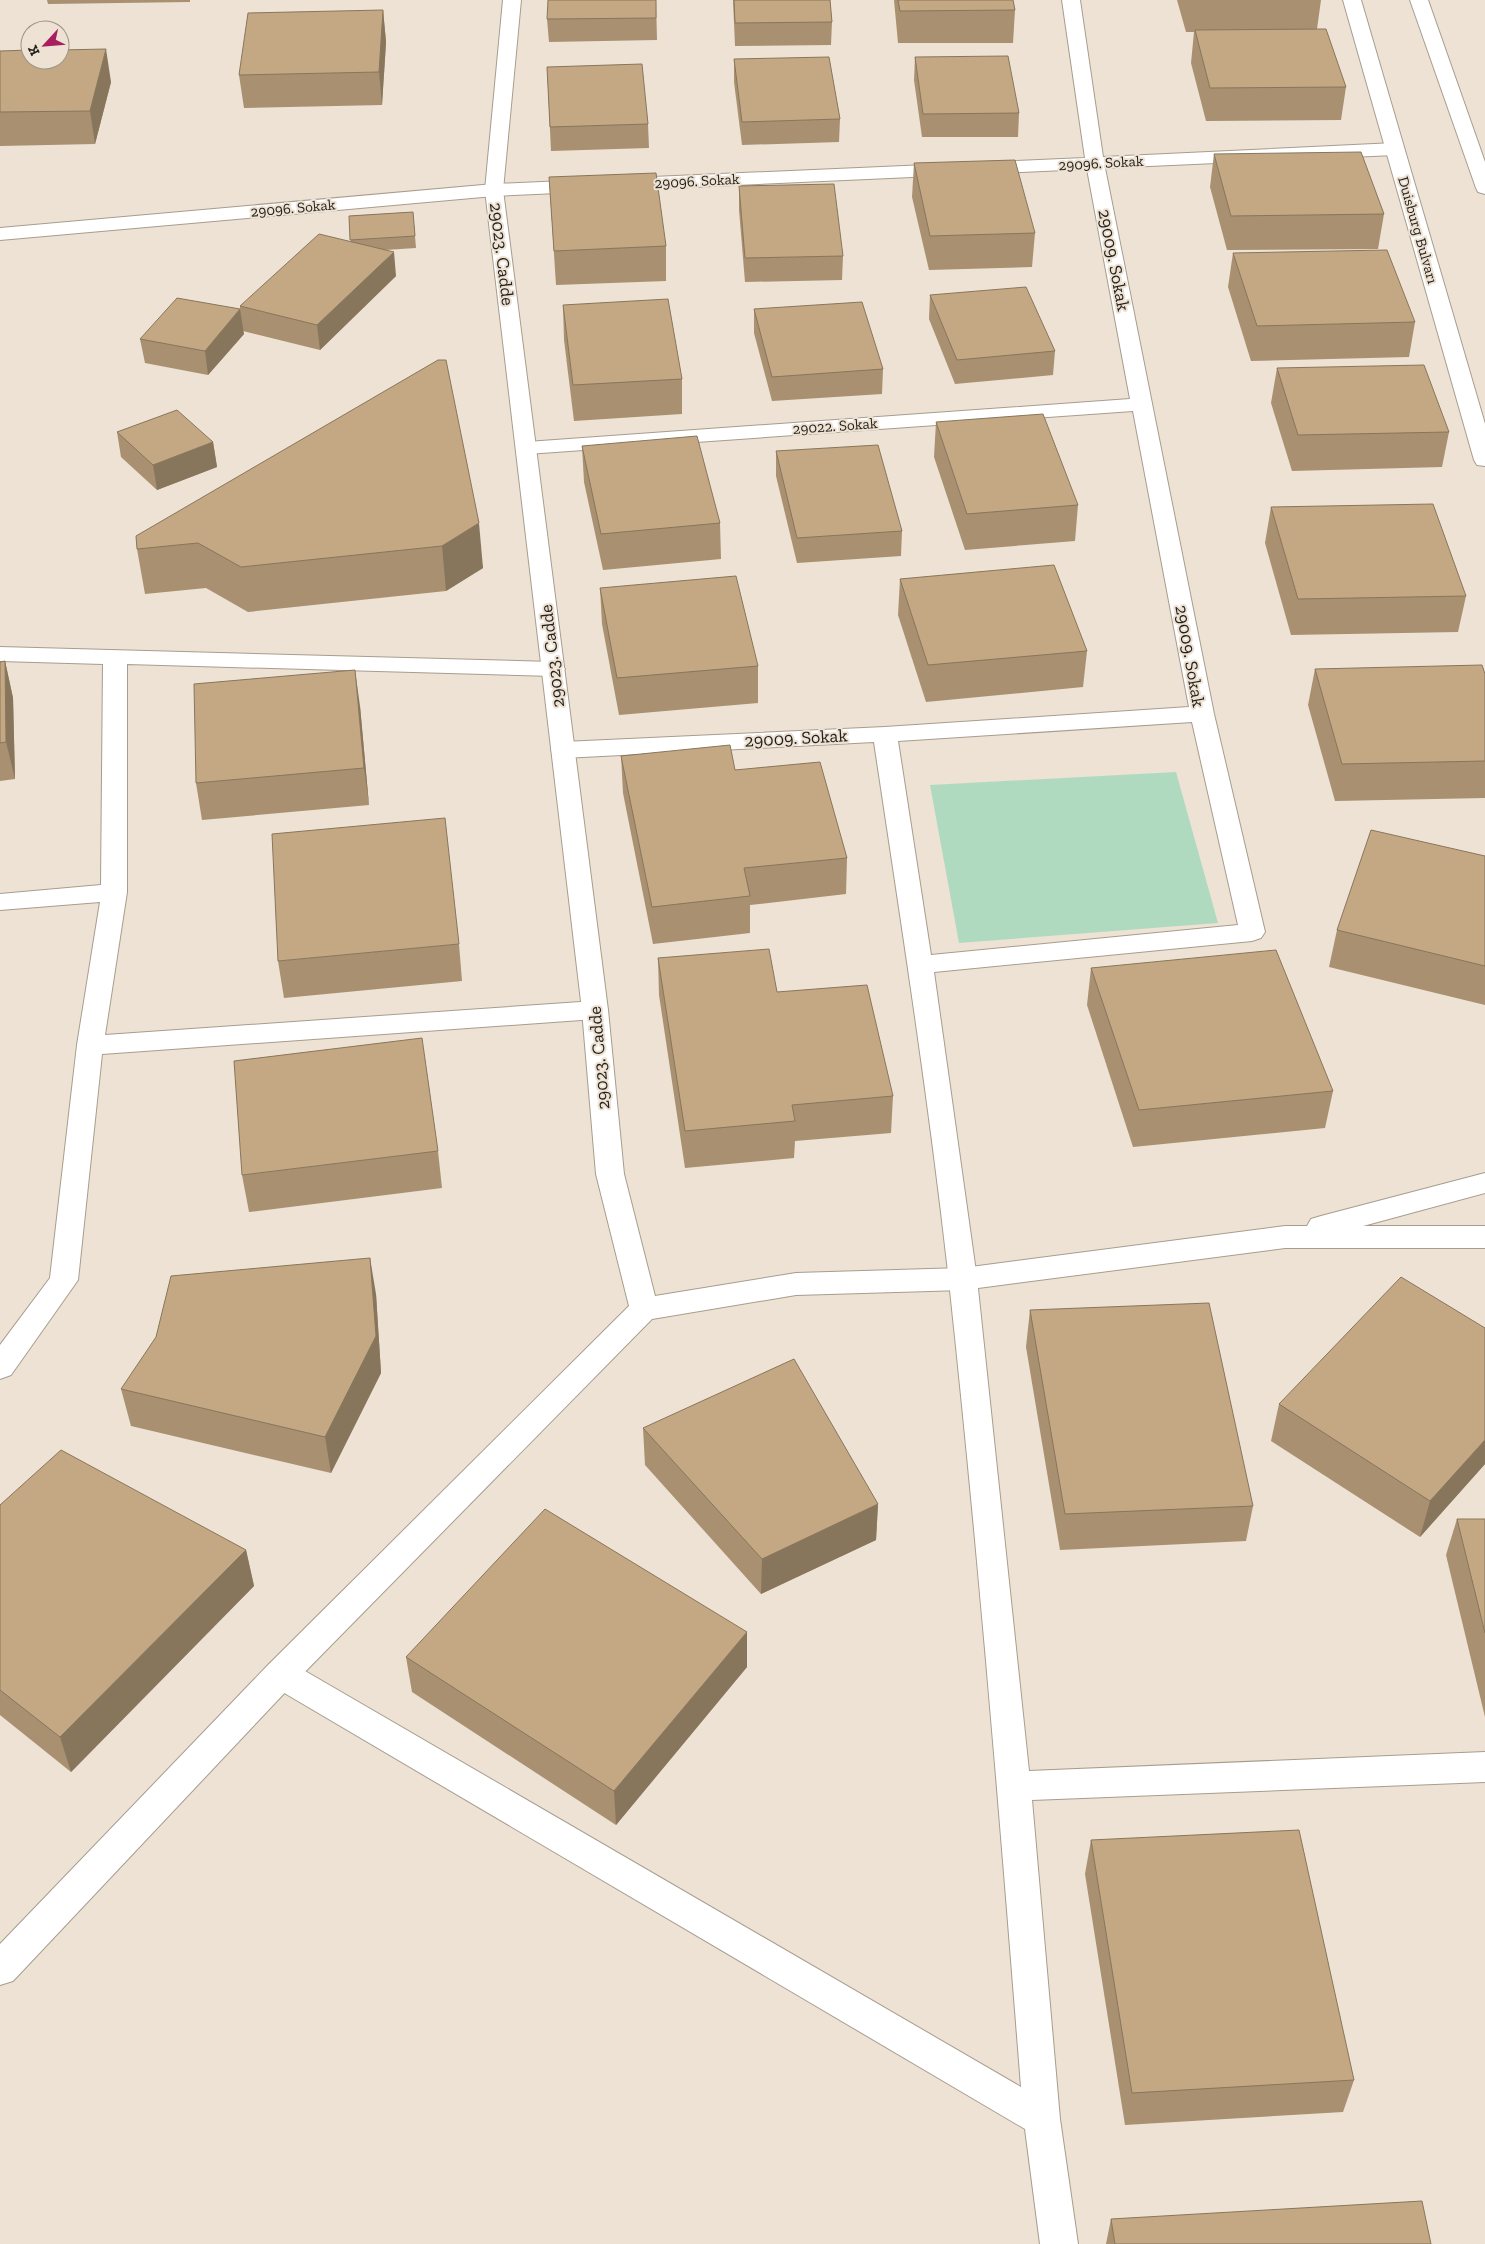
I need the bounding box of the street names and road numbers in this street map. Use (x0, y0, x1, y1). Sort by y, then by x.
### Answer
street label: 29096. Sokak (1058, 152, 1144, 174)
street label: 29096. Sokak (654, 170, 740, 192)
street label: Duisburg Bulvarı (1394, 174, 1442, 286)
street label: 29096. Sokak (250, 195, 336, 221)
street label: 29023. Cadde (485, 201, 519, 307)
street label: 29009. Sokak (1093, 207, 1135, 313)
street label: 29022. Sokak (792, 414, 878, 438)
street label: 29023. Cadde (535, 603, 569, 709)
street label: 29009. Sokak (1170, 603, 1210, 709)
street label: 29009. Sokak (744, 724, 849, 752)
street label: 29023. Cadde (584, 1005, 614, 1111)

